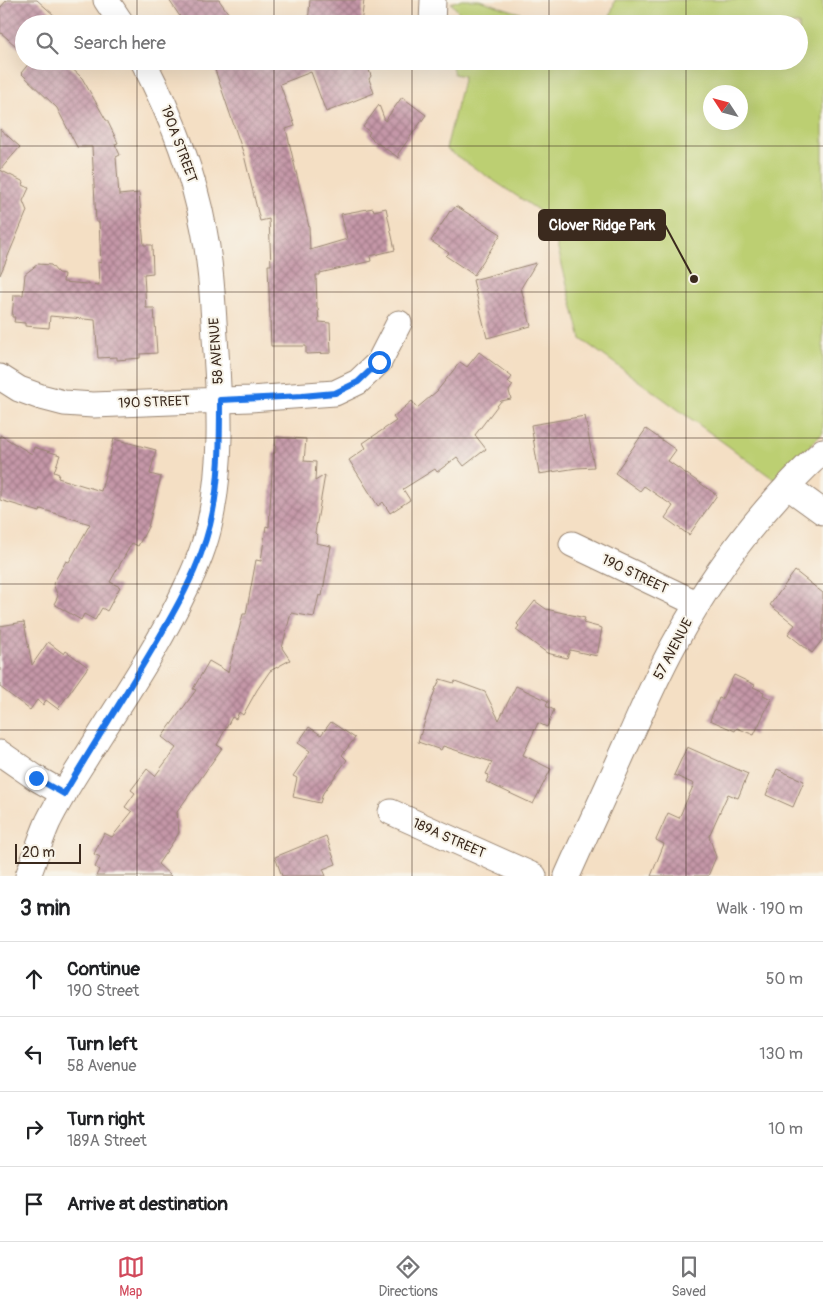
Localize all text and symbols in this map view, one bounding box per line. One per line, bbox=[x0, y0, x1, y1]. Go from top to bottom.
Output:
search box bbox=[15, 15, 808, 70]
icon: search bbox=[33, 29, 61, 57]
text: Search here bbox=[73, 31, 166, 55]
north arrow bbox=[703, 85, 748, 130]
street label: 190A STREET bbox=[157, 103, 201, 185]
callout: Clover Ridge Park bbox=[539, 210, 665, 240]
text: Clover Ridge Park bbox=[549, 216, 656, 235]
street label: 58 AVENUE bbox=[205, 317, 227, 385]
route start bbox=[368, 351, 391, 374]
street label: 190 STREET bbox=[118, 392, 190, 412]
street label: 190 STREET bbox=[599, 551, 671, 597]
street label: 57 AVENUE bbox=[650, 615, 696, 683]
route end bbox=[25, 767, 48, 790]
street label: 189A STREET bbox=[410, 814, 488, 862]
scale bar bbox=[15, 841, 81, 864]
text: 20 m bbox=[22, 844, 55, 861]
text: 3 min bbox=[20, 895, 70, 922]
text: Walk · 190 m bbox=[716, 899, 803, 919]
text: Continue bbox=[67, 957, 140, 981]
icon: ahead bbox=[20, 965, 48, 993]
text: 50 m bbox=[766, 969, 803, 989]
text: 190 Street bbox=[67, 981, 139, 1001]
text: Turn left bbox=[67, 1032, 137, 1056]
icon: left bbox=[20, 1040, 48, 1068]
text: 130 m bbox=[759, 1044, 803, 1064]
text: 58 Avenue bbox=[67, 1056, 136, 1076]
text: Turn right bbox=[67, 1107, 145, 1131]
icon: right bbox=[20, 1115, 48, 1143]
text: 10 m bbox=[768, 1119, 803, 1139]
text: 189A Street bbox=[67, 1131, 147, 1151]
icon: arrive bbox=[20, 1190, 48, 1218]
text: Arrive at destination bbox=[67, 1192, 228, 1216]
tab: Map bbox=[117, 1253, 145, 1300]
tab: Directions bbox=[378, 1253, 438, 1300]
tab: Saved bbox=[671, 1253, 706, 1300]

